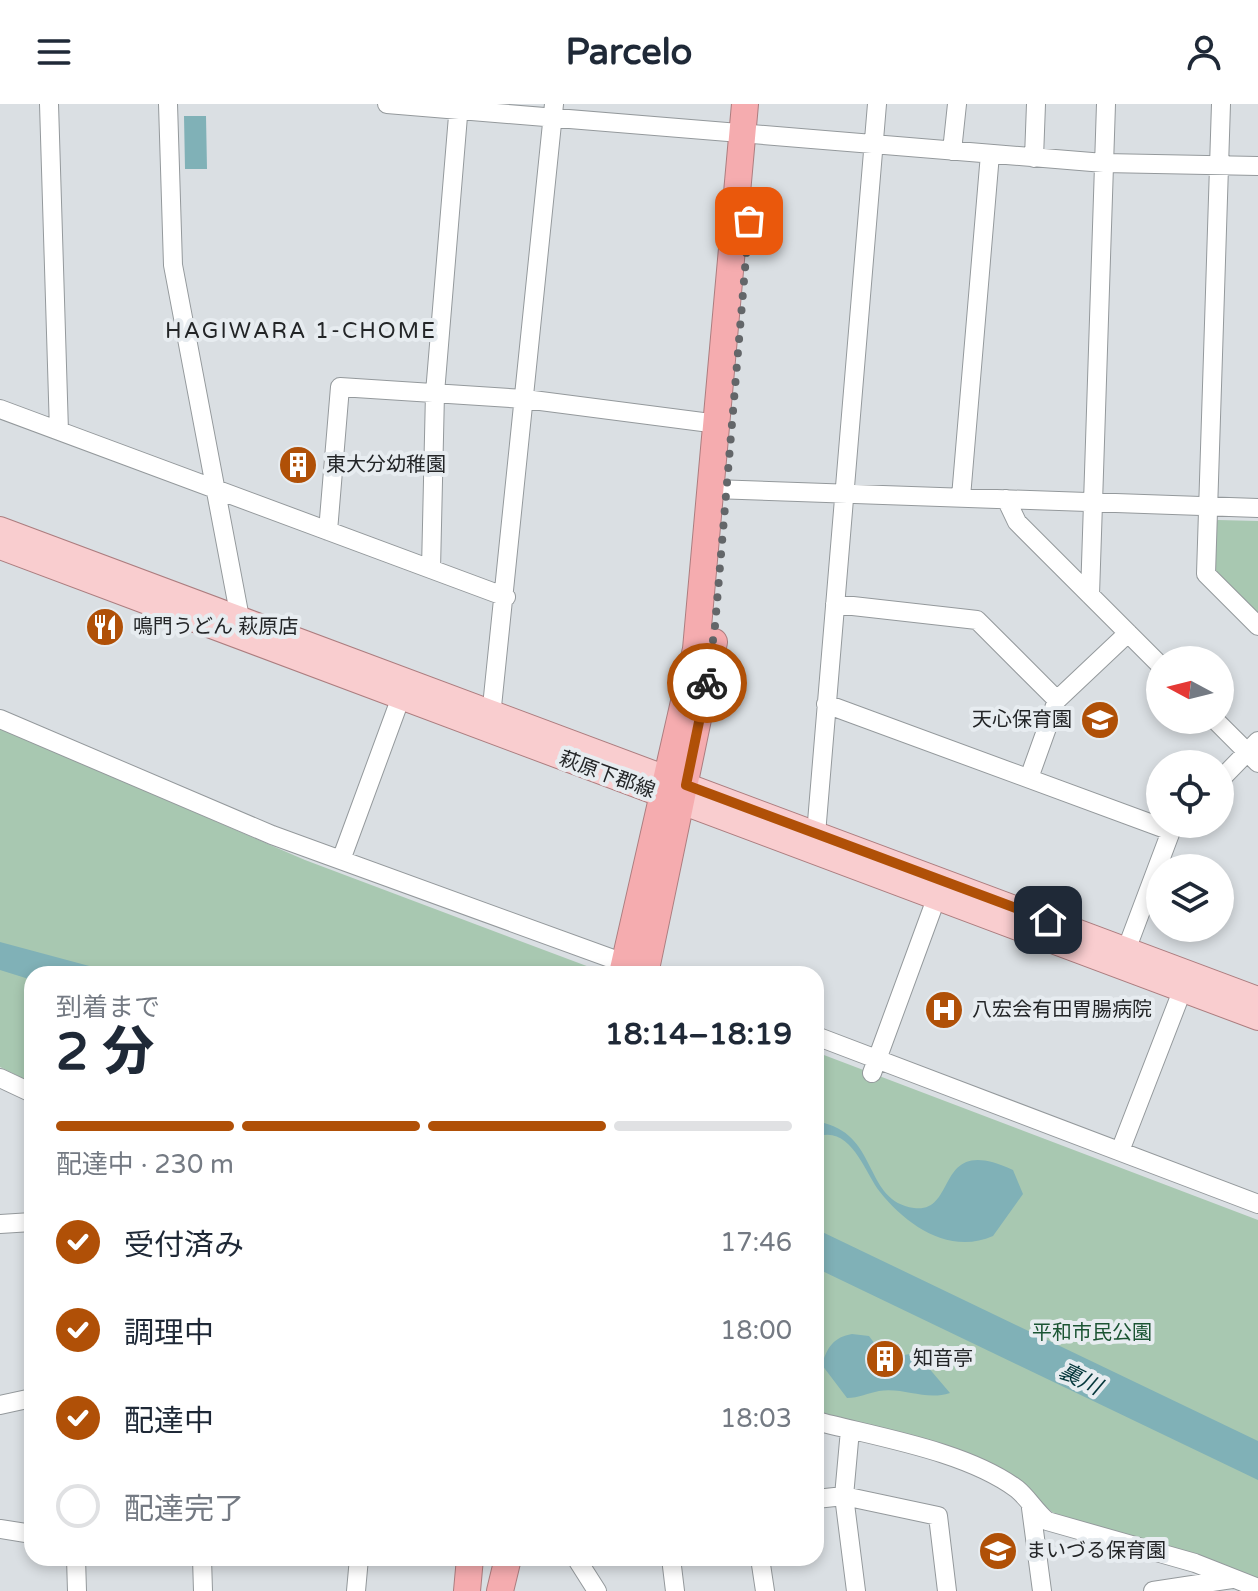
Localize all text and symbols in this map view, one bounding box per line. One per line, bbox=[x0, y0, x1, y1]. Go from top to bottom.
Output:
icon: menu bbox=[32, 30, 76, 74]
icon: person bbox=[1182, 30, 1226, 74]
text: Parcelo bbox=[565, 31, 693, 74]
pin bbox=[715, 187, 783, 255]
icon: bag bbox=[727, 199, 771, 243]
district label: HAGIWARA 1-CHOME bbox=[165, 318, 437, 344]
building icon: 東大分幼稚園 bbox=[277, 444, 319, 486]
place label: 東大分幼稚園 bbox=[326, 453, 446, 477]
restaurant icon: 鳴門うどん 萩原店 bbox=[84, 606, 126, 648]
place label: 鳴門うどん 萩原店 bbox=[133, 615, 298, 639]
courier bbox=[667, 643, 747, 723]
north arrow bbox=[1146, 646, 1234, 734]
map controls bbox=[1146, 646, 1234, 942]
icon: bike bbox=[685, 661, 729, 705]
school or university icon: 天心保育園 bbox=[1079, 699, 1121, 741]
place label: 天心保育園 bbox=[972, 708, 1072, 732]
street label: 萩原下郡線 bbox=[556, 747, 658, 803]
button: locate bbox=[1146, 750, 1234, 838]
button: layers bbox=[1146, 854, 1234, 942]
pin bbox=[1014, 886, 1082, 954]
icon: home bbox=[1026, 898, 1070, 942]
hospital icon: 八宏会有田胃腸病院 bbox=[923, 989, 965, 1031]
text: 到着まで bbox=[56, 992, 160, 1023]
place label: 八宏会有田胃腸病院 bbox=[972, 998, 1152, 1022]
text: 18:14–18:19 bbox=[605, 1016, 792, 1053]
text: 2 分 bbox=[56, 1021, 154, 1084]
text: 配達中 · 230 m bbox=[56, 1149, 234, 1180]
icon: check bbox=[56, 1220, 100, 1264]
text: 受付済み bbox=[124, 1227, 244, 1264]
text: 17:46 bbox=[720, 1227, 792, 1258]
icon: check bbox=[56, 1308, 100, 1352]
text: 調理中 bbox=[124, 1315, 214, 1352]
text: 18:00 bbox=[720, 1315, 792, 1346]
park label: 平和市民公園 bbox=[1032, 1321, 1152, 1345]
building icon: 知音亭 bbox=[864, 1338, 906, 1380]
place label: 知音亭 bbox=[913, 1347, 973, 1371]
water label: 裏川 bbox=[1055, 1358, 1107, 1401]
icon: check bbox=[56, 1396, 100, 1440]
text: 配達中 bbox=[124, 1403, 214, 1440]
text: 18:03 bbox=[720, 1403, 792, 1434]
text: 配達完了 bbox=[124, 1491, 244, 1528]
school or university icon: まいづる保育園 bbox=[977, 1530, 1019, 1572]
place label: まいづる保育園 bbox=[1026, 1539, 1166, 1563]

